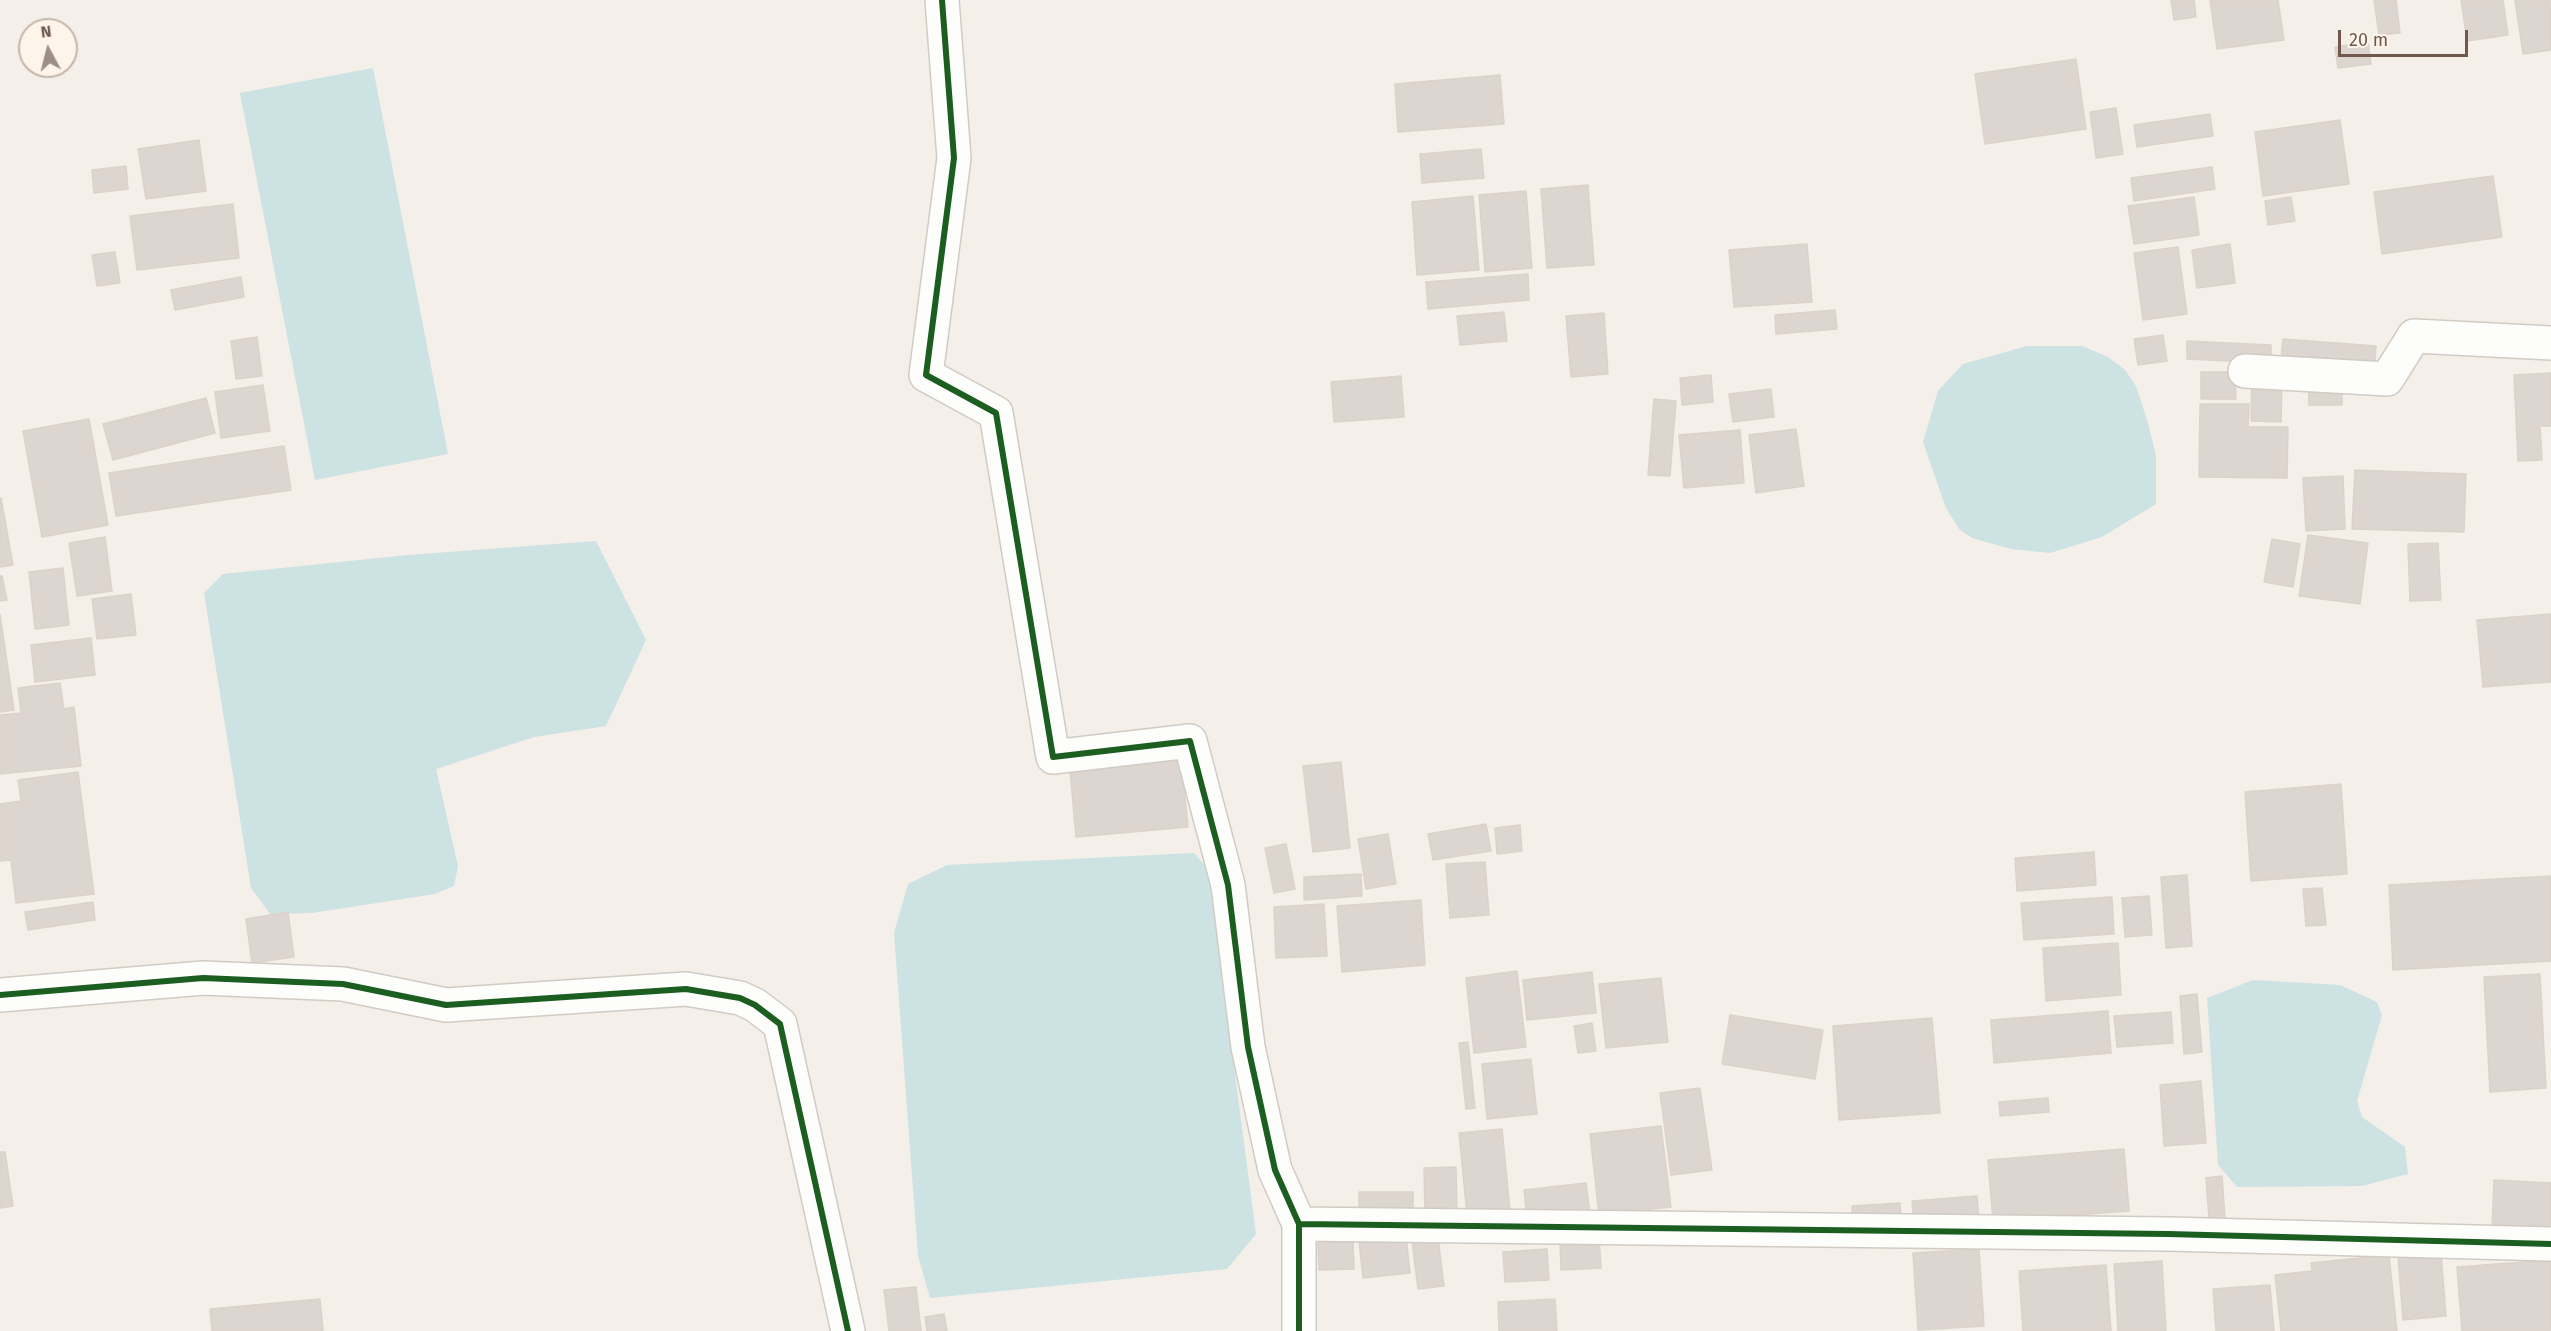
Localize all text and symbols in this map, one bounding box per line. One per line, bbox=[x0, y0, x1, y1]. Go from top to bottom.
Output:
north arrow bbox=[18, 18, 78, 78]
scale bar bbox=[2341, 18, 2472, 56]
text: N bbox=[40, 22, 52, 42]
text: 20 m bbox=[2349, 29, 2388, 51]

